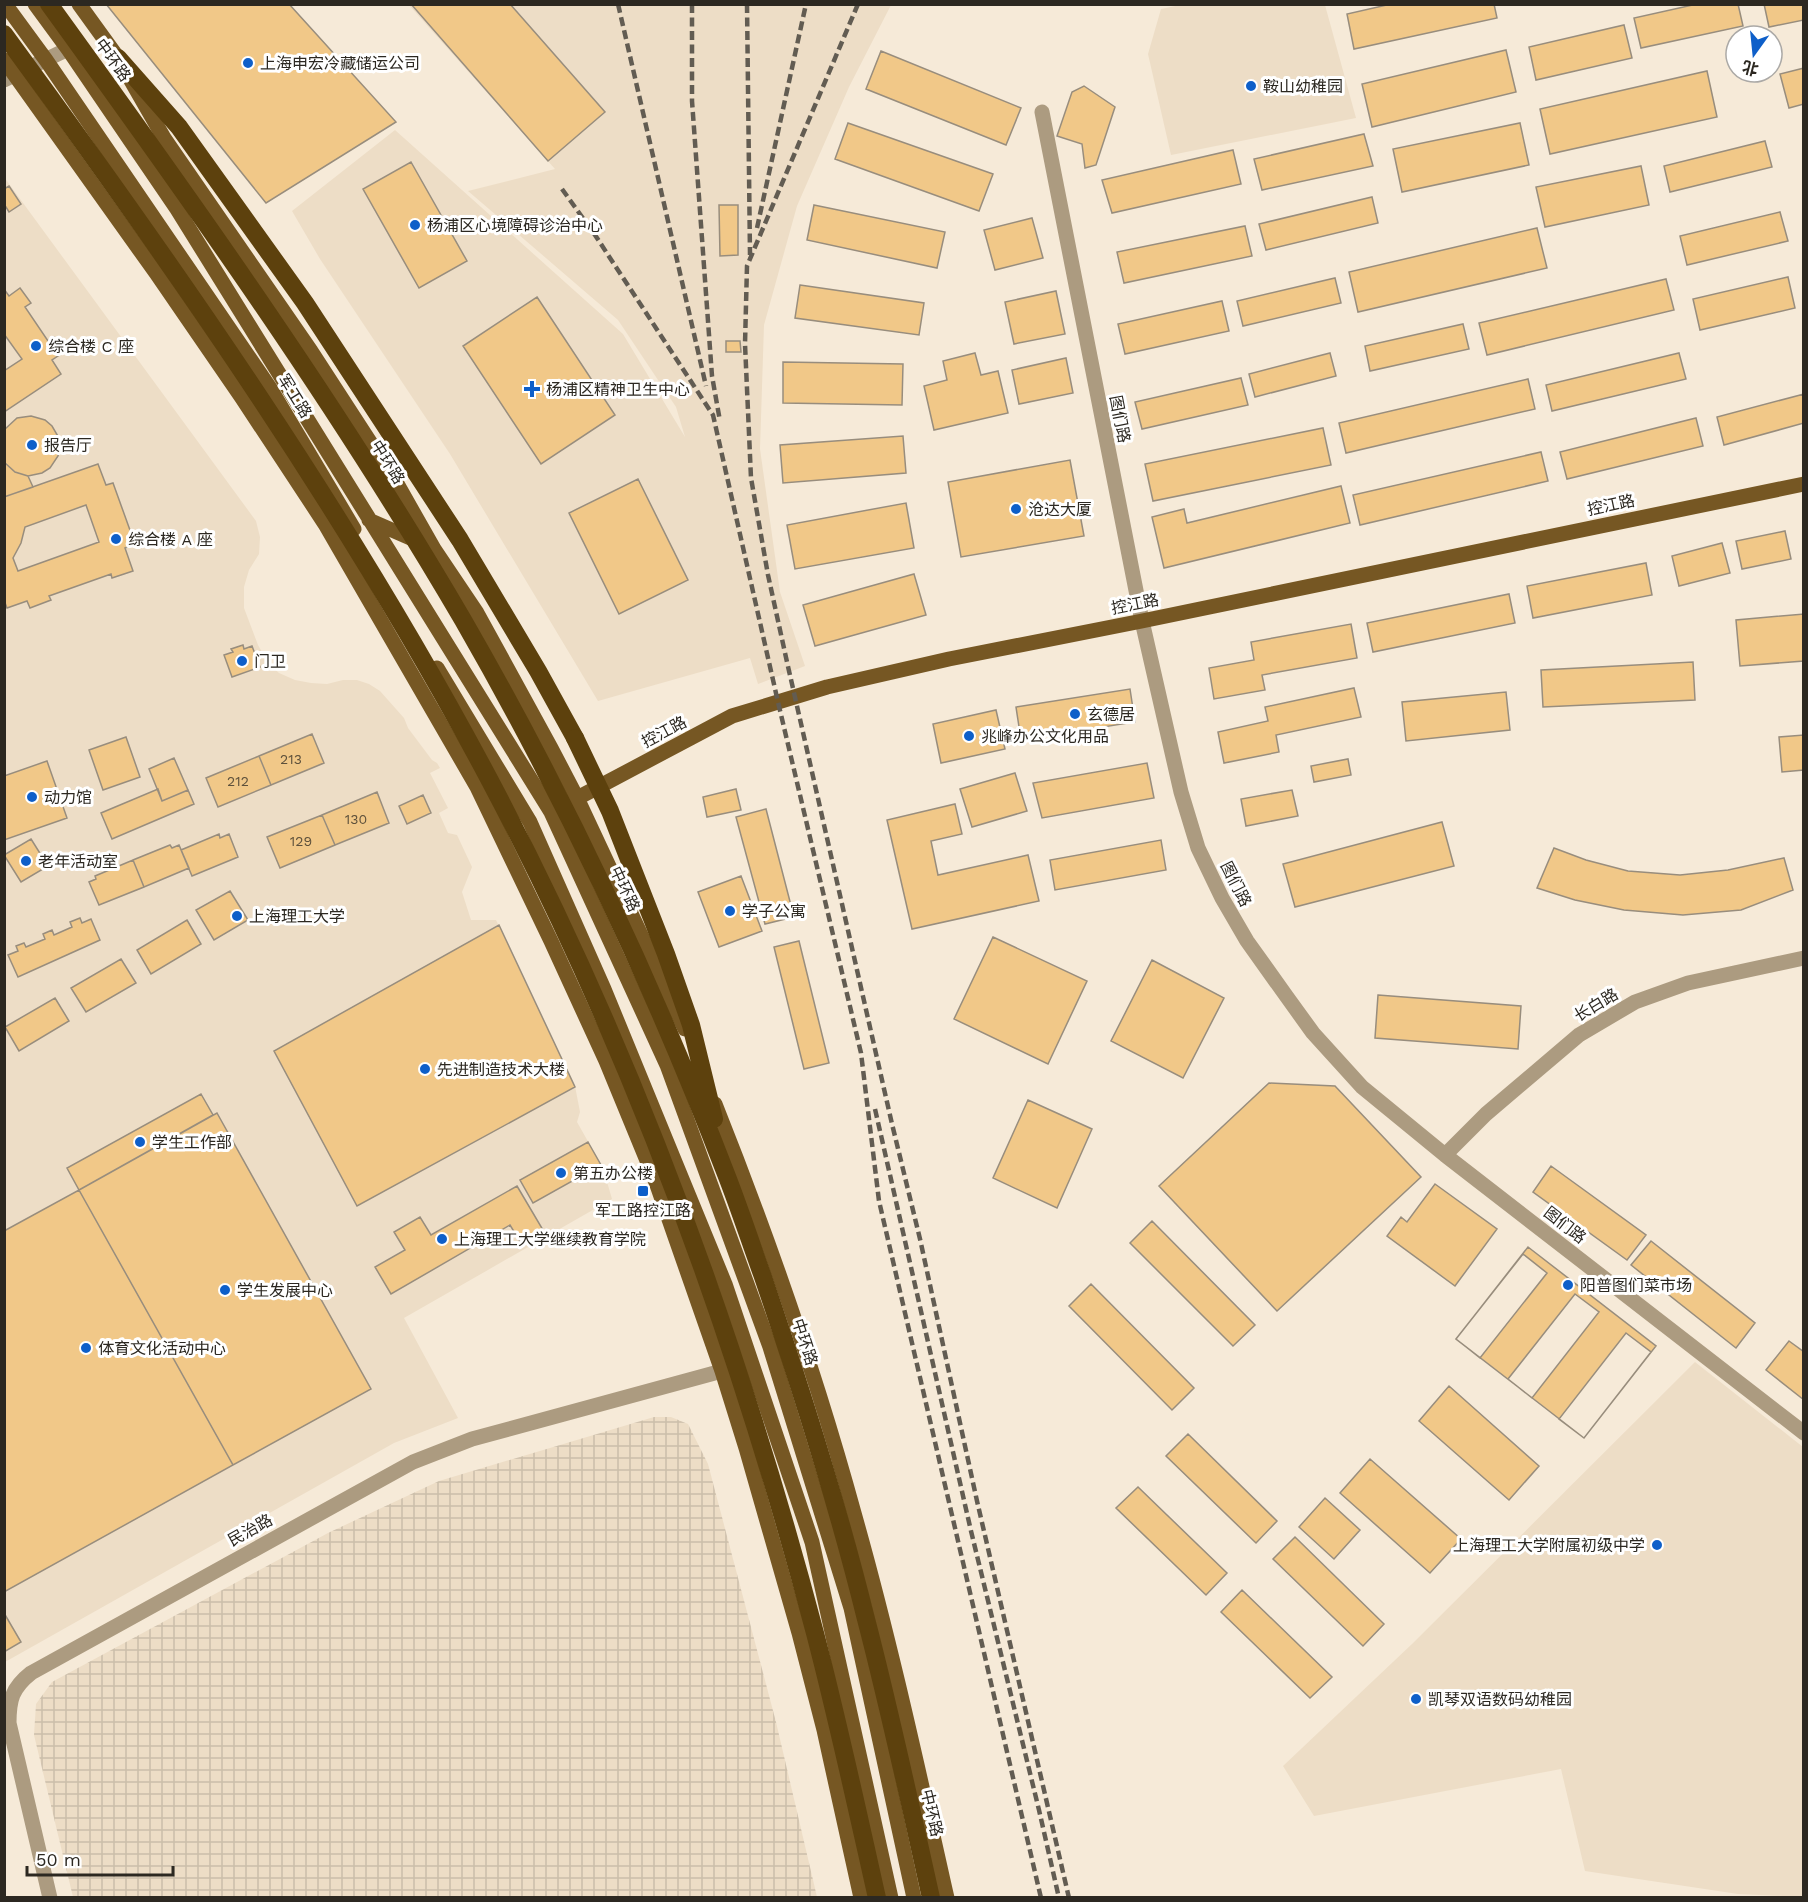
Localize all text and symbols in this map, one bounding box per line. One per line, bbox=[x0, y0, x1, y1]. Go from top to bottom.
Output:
north arrow bbox=[1724, 24, 1784, 84]
street label: 中环路 bbox=[91, 35, 135, 85]
place label: 上海申宏冷藏储运公司 bbox=[260, 54, 420, 73]
marker: 上海申宏冷藏储运公司 bbox=[241, 56, 255, 70]
text: 北 bbox=[1740, 57, 1760, 79]
place label: 鞍山幼稚园 bbox=[1263, 77, 1343, 96]
marker: 鞍山幼稚园 bbox=[1244, 79, 1258, 93]
place label: 杨浦区心境障碍诊治中心 bbox=[427, 216, 603, 235]
marker: 杨浦区心境障碍诊治中心 bbox=[408, 218, 422, 232]
place label: 综合楼 C 座 bbox=[48, 337, 134, 356]
marker: 综合楼 C 座 bbox=[29, 339, 43, 353]
street label: 军工路 bbox=[274, 371, 316, 421]
marker: 杨浦区精神卫生中心 bbox=[523, 380, 541, 398]
place label: 杨浦区精神卫生中心 bbox=[546, 380, 690, 399]
street label: 图们路 bbox=[1106, 394, 1134, 444]
place label: 报告厅 bbox=[44, 436, 92, 455]
street label: 中环路 bbox=[367, 437, 409, 487]
marker: 报告厅 bbox=[25, 438, 39, 452]
street label: 控江路 bbox=[1586, 491, 1636, 519]
place label: 沧达大厦 bbox=[1028, 500, 1092, 519]
marker: 沧达大厦 bbox=[1009, 502, 1023, 516]
place label: 综合楼 A 座 bbox=[128, 530, 213, 549]
marker: 综合楼 A 座 bbox=[109, 532, 123, 546]
street label: 控江路 bbox=[1110, 590, 1160, 618]
place label: 门卫 bbox=[254, 652, 286, 671]
marker: 门卫 bbox=[235, 654, 249, 668]
place label: 玄德居 bbox=[1087, 705, 1135, 724]
marker: 玄德居 bbox=[1068, 707, 1082, 721]
street label: 控江路 bbox=[638, 712, 690, 752]
place label: 兆峰办公文化用品 bbox=[981, 727, 1109, 746]
marker: 兆峰办公文化用品 bbox=[962, 729, 976, 743]
house number: 213 bbox=[280, 751, 302, 767]
house number: 212 bbox=[227, 773, 249, 789]
place label: 动力馆 bbox=[44, 788, 92, 807]
marker: 动力馆 bbox=[25, 790, 39, 804]
house number: 130 bbox=[345, 811, 367, 827]
house number: 129 bbox=[290, 833, 312, 849]
place label: 老年活动室 bbox=[38, 852, 118, 871]
marker: 老年活动室 bbox=[19, 854, 33, 868]
street label: 图们路 bbox=[1217, 858, 1255, 910]
street label: 中环路 bbox=[606, 863, 644, 915]
place label: 学子公寓 bbox=[742, 902, 806, 921]
marker: 学子公寓 bbox=[723, 904, 737, 918]
place label: 上海理工大学 bbox=[249, 907, 345, 926]
marker: 上海理工大学 bbox=[230, 909, 244, 923]
street label: 长白路 bbox=[1571, 984, 1621, 1026]
place label: 先进制造技术大楼 bbox=[437, 1060, 565, 1079]
marker: 先进制造技术大楼 bbox=[418, 1062, 432, 1076]
place label: 学生工作部 bbox=[152, 1133, 232, 1152]
marker: 学生工作部 bbox=[133, 1135, 147, 1149]
place label: 第五办公楼 bbox=[573, 1164, 653, 1183]
marker: 第五办公楼 bbox=[554, 1166, 568, 1180]
marker: 军工路控江路 bbox=[636, 1184, 650, 1198]
place label: 军工路控江路 bbox=[595, 1201, 691, 1220]
street label: 图们路 bbox=[1540, 1203, 1590, 1247]
place label: 上海理工大学继续教育学院 bbox=[454, 1230, 646, 1249]
marker: 上海理工大学继续教育学院 bbox=[435, 1232, 449, 1246]
place label: 阳普图们菜市场 bbox=[1580, 1276, 1692, 1295]
marker: 阳普图们菜市场 bbox=[1561, 1278, 1575, 1292]
place label: 学生发展中心 bbox=[237, 1281, 333, 1300]
marker: 学生发展中心 bbox=[218, 1283, 232, 1297]
street label: 中环路 bbox=[789, 1316, 821, 1368]
place label: 体育文化活动中心 bbox=[98, 1339, 226, 1358]
marker: 体育文化活动中心 bbox=[79, 1341, 93, 1355]
street label: 民治路 bbox=[224, 1510, 276, 1550]
place label: 上海理工大学附属初级中学 bbox=[1453, 1536, 1645, 1555]
marker: 上海理工大学附属初级中学 bbox=[1650, 1538, 1664, 1552]
place label: 凯琴双语数码幼稚园 bbox=[1428, 1690, 1572, 1709]
marker: 凯琴双语数码幼稚园 bbox=[1409, 1692, 1423, 1706]
street label: 中环路 bbox=[917, 1787, 947, 1839]
scale bar bbox=[27, 1839, 172, 1877]
text: 50 m bbox=[36, 1849, 81, 1870]

